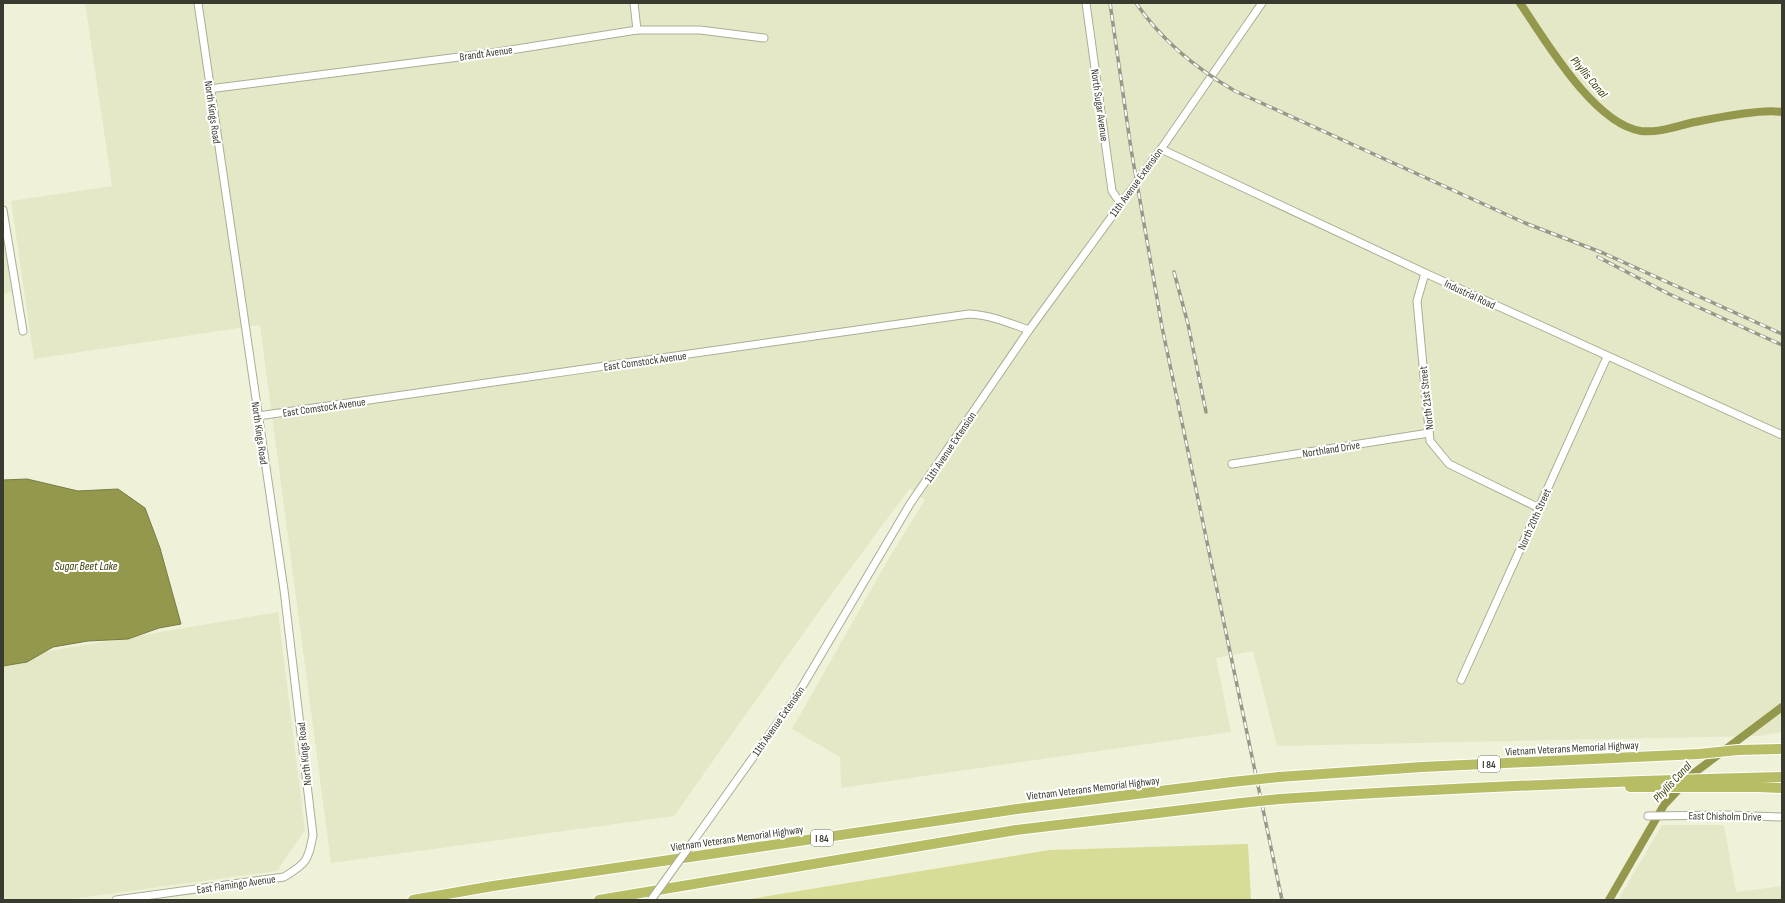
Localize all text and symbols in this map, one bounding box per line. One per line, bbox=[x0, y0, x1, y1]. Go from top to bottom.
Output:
street label: Brandt Avenue bbox=[459, 43, 513, 64]
water label: Phyllis Canal bbox=[1567, 53, 1611, 102]
street label: North Sugar Avenue bbox=[1088, 68, 1111, 142]
street label: North Kings Road bbox=[202, 80, 223, 145]
street label: 11th Avenue Extension bbox=[1107, 145, 1166, 219]
street label: Industrial Road bbox=[1442, 277, 1498, 312]
street label: East Comstock Avenue bbox=[603, 349, 687, 374]
street label: North 21st Street bbox=[1417, 365, 1436, 430]
street label: East Comstock Avenue bbox=[282, 395, 366, 420]
street label: North Kings Road bbox=[249, 401, 270, 466]
street label: 11th Avenue Extension bbox=[922, 409, 979, 485]
street label: Northland Drive bbox=[1301, 439, 1361, 460]
street label: North 20th Street bbox=[1515, 486, 1554, 552]
water label: Sugar Beet Lake bbox=[54, 559, 118, 574]
street label: 11th Avenue Extension bbox=[749, 684, 808, 759]
street label: North Kings Road bbox=[295, 721, 314, 786]
street label: Vietnam Veterans Memorial Highway bbox=[1505, 738, 1640, 758]
road number: I 84 bbox=[1478, 756, 1500, 772]
water label: Phyllis Canal bbox=[1650, 758, 1695, 806]
street label: Vietnam Veterans Memorial Highway bbox=[1026, 774, 1161, 803]
street label: East Chisholm Drive bbox=[1688, 809, 1762, 824]
street label: Vietnam Veterans Memorial Highway bbox=[670, 823, 805, 854]
road number: I 84 bbox=[811, 830, 833, 846]
street label: East Flamingo Avenue bbox=[196, 873, 276, 896]

